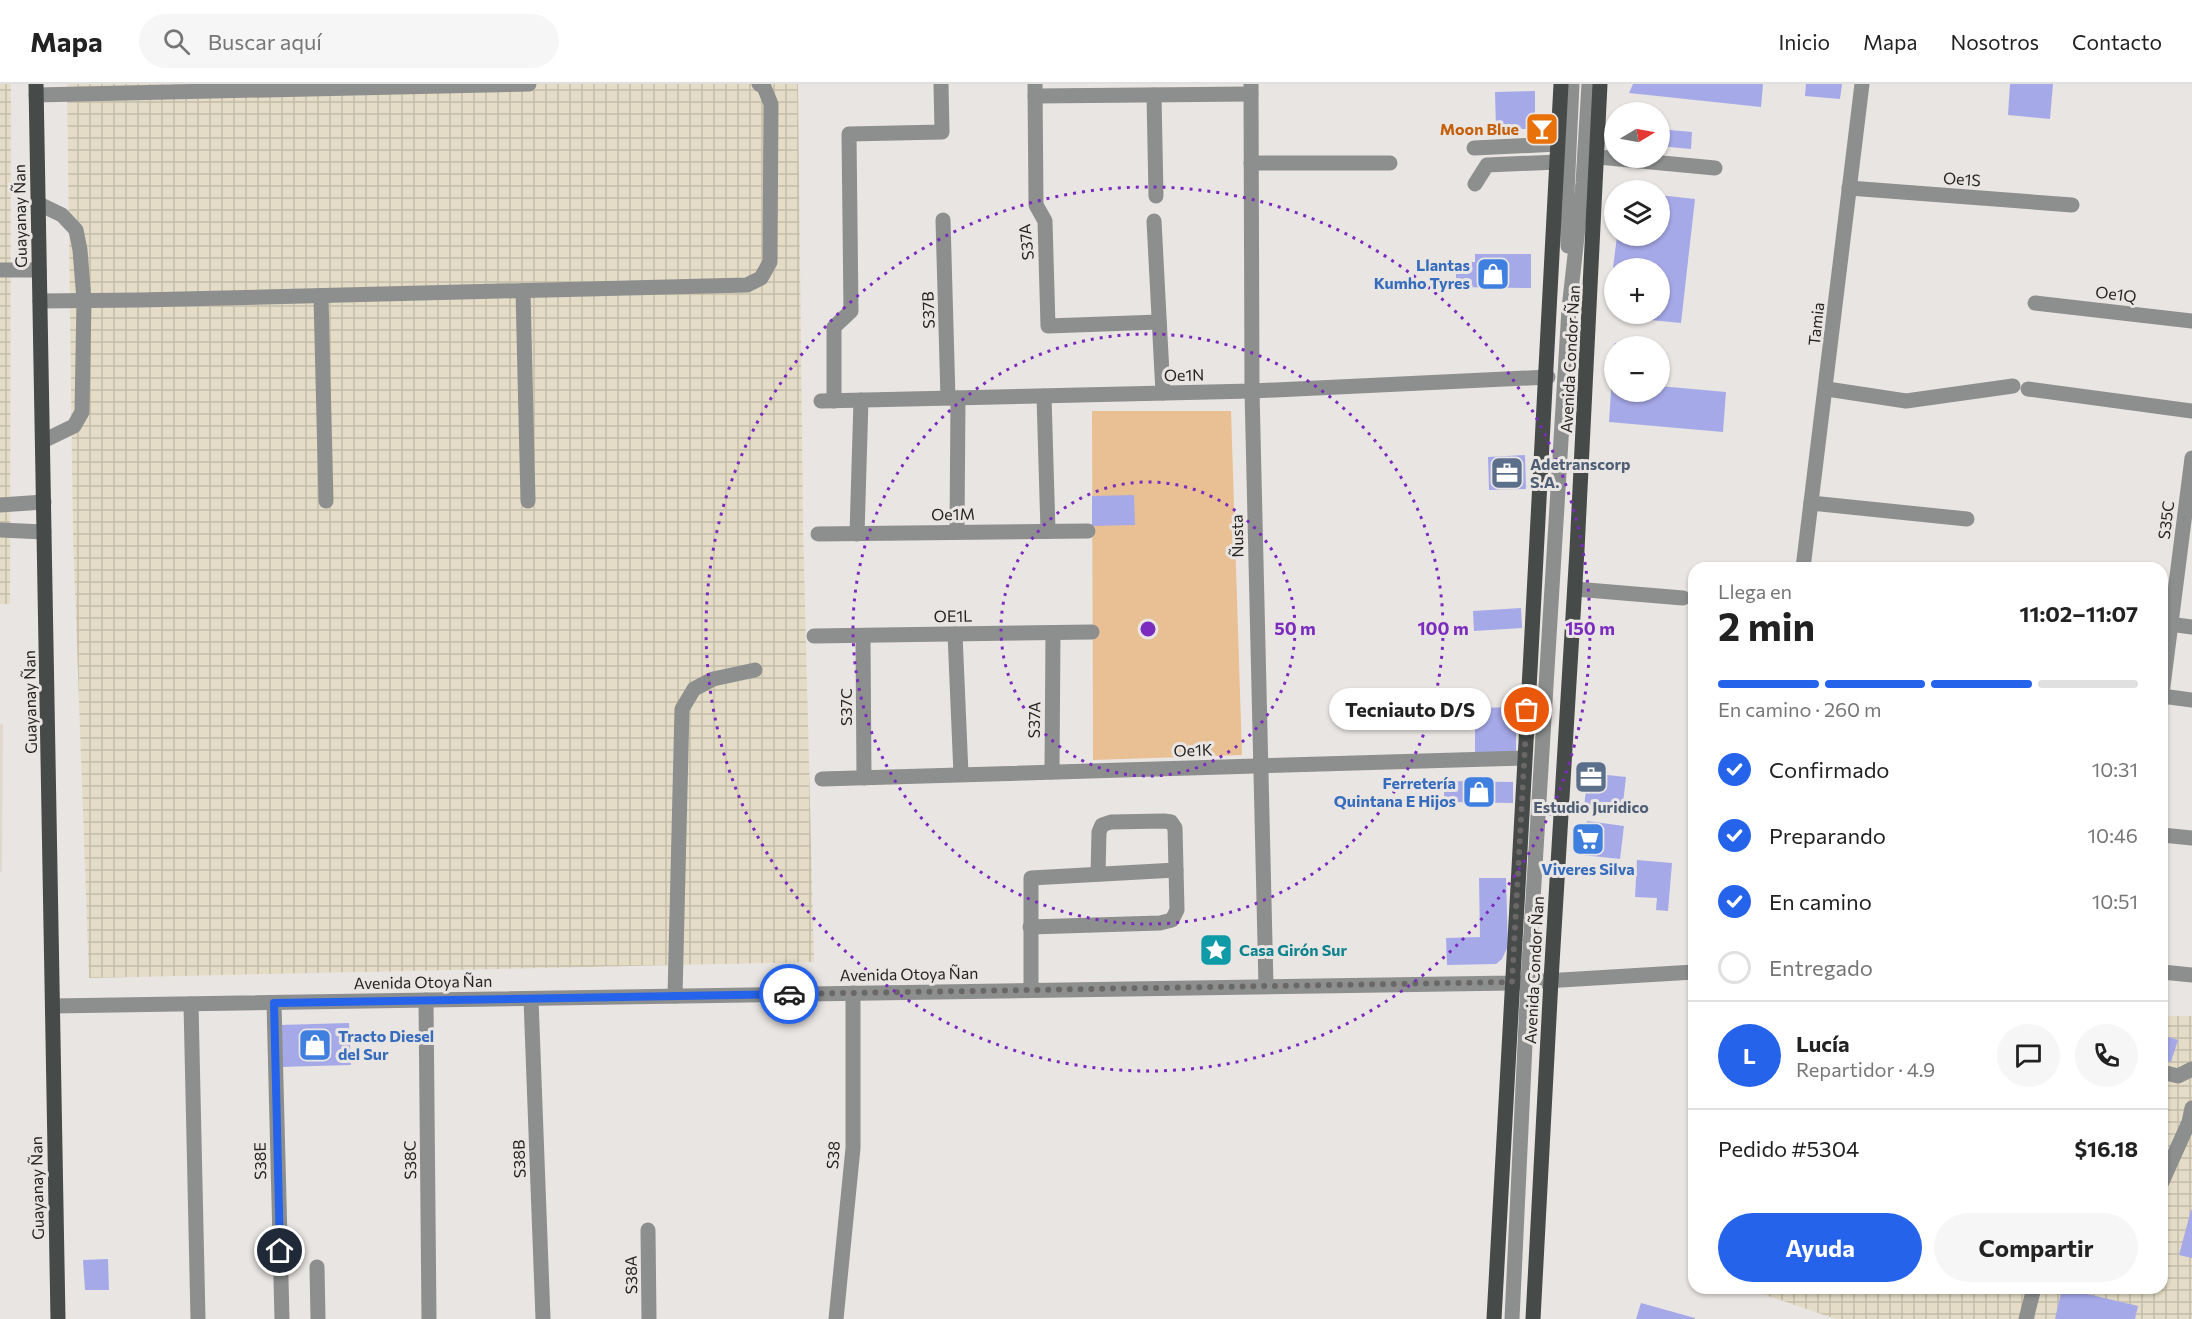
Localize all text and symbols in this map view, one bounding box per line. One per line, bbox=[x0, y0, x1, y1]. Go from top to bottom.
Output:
search box bbox=[139, 14, 559, 68]
text: Mapa bbox=[30, 24, 103, 58]
icon: search bbox=[160, 25, 193, 58]
text: Buscar aquí bbox=[208, 28, 322, 55]
text: Inicio bbox=[1778, 29, 1830, 54]
text: Mapa bbox=[1863, 29, 1917, 54]
text: Nosotros bbox=[1950, 29, 2039, 54]
text: Contacto bbox=[2072, 29, 2162, 54]
north arrow bbox=[1604, 102, 1670, 168]
map controls bbox=[1604, 102, 1670, 402]
bar icon: Moon Blue bbox=[1524, 111, 1560, 147]
place label: Moon Blue bbox=[1440, 119, 1519, 138]
street label: Guayanay Ñan bbox=[9, 164, 30, 268]
street label: Oe1S bbox=[1943, 168, 1982, 189]
button: layers bbox=[1604, 180, 1670, 246]
street label: S37A bbox=[1014, 223, 1037, 261]
place label: Llantas Kumho Tyres bbox=[1374, 255, 1470, 292]
shop icon: Llantas Kumho Tyres bbox=[1475, 256, 1511, 292]
button: + bbox=[1604, 258, 1670, 324]
street label: Oe1Q bbox=[2094, 282, 2138, 305]
street label: Avenida Condor Ñan bbox=[1556, 284, 1583, 434]
street label: S37B bbox=[917, 291, 938, 329]
street label: Tamia bbox=[1804, 301, 1827, 347]
button: − bbox=[1604, 336, 1670, 402]
street label: Oe1N bbox=[1164, 365, 1204, 384]
place label: Adetranscorp S.A. bbox=[1530, 454, 1631, 491]
office icon: Adetranscorp S.A. bbox=[1489, 455, 1525, 491]
street label: S35C bbox=[2154, 500, 2177, 540]
street label: Oe1M bbox=[931, 504, 975, 523]
street label: Ñusta bbox=[1227, 514, 1246, 558]
text: Llega en bbox=[1718, 579, 1792, 603]
text: 11:02–11:07 bbox=[2020, 600, 2138, 627]
text: 2 min bbox=[1718, 601, 1815, 649]
street label: OE1L bbox=[934, 606, 972, 625]
text: 50 m bbox=[1274, 617, 1316, 639]
text: 100 m bbox=[1417, 617, 1469, 639]
text: 150 m bbox=[1565, 617, 1615, 639]
centre of rings bbox=[1138, 619, 1158, 639]
street label: Guayanay Ñan bbox=[19, 650, 40, 754]
pin bbox=[1501, 684, 1552, 735]
street label: S37C bbox=[836, 688, 855, 726]
callout: Tecniauto D/S bbox=[1329, 689, 1491, 731]
icon: bag bbox=[1510, 693, 1543, 726]
text: Tecniauto D/S bbox=[1345, 697, 1475, 721]
text: En camino · 260 m bbox=[1718, 697, 1881, 721]
street label: S37A bbox=[1024, 702, 1043, 738]
street label: Oe1K bbox=[1173, 739, 1213, 760]
icon: check bbox=[1718, 753, 1751, 786]
text: Confirmado bbox=[1769, 756, 1890, 783]
text: 10:31 bbox=[2092, 757, 2138, 781]
office icon: Estudio Juridico bbox=[1573, 759, 1609, 795]
place label: Ferretería Quintana E Hijos bbox=[1334, 773, 1456, 810]
shop icon: Ferretería Quintana E Hijos bbox=[1461, 774, 1497, 810]
place label: Estudio Juridico bbox=[1533, 797, 1649, 816]
icon: check bbox=[1718, 819, 1751, 852]
supermarket icon: Viveres Silva bbox=[1570, 821, 1606, 857]
text: Preparando bbox=[1769, 822, 1886, 849]
text: 10:46 bbox=[2088, 823, 2138, 847]
place label: Viveres Silva bbox=[1541, 859, 1635, 878]
icon: check bbox=[1718, 885, 1751, 918]
text: En camino bbox=[1769, 888, 1872, 915]
text: 10:51 bbox=[2092, 889, 2138, 913]
street label: Avenida Condor Ñan bbox=[1520, 895, 1547, 1045]
place icon: Casa Girón Sur bbox=[1198, 932, 1234, 968]
place label: Casa Girón Sur bbox=[1239, 940, 1347, 959]
text: Entregado bbox=[1769, 954, 1873, 981]
street label: Avenida Otoya Ñan bbox=[839, 963, 978, 984]
courier bbox=[759, 964, 819, 1024]
street label: Avenida Otoya Ñan bbox=[353, 971, 492, 992]
icon: car bbox=[773, 978, 806, 1011]
button: chat bbox=[1997, 1024, 2060, 1087]
button: phone bbox=[2075, 1024, 2138, 1087]
place label: Tracto Diesel del Sur bbox=[338, 1026, 434, 1063]
shop icon: Tracto Diesel del Sur bbox=[297, 1027, 333, 1063]
text: Lucía bbox=[1796, 1030, 1850, 1057]
text: L bbox=[1743, 1042, 1756, 1069]
text: Repartidor · 4.9 bbox=[1796, 1057, 1935, 1081]
text: Pedido #5304 bbox=[1718, 1135, 1859, 1162]
text: $16.18 bbox=[2074, 1135, 2138, 1162]
street label: Guayanay Ñan bbox=[26, 1136, 47, 1240]
street label: S38B bbox=[508, 1139, 529, 1179]
street label: S38C bbox=[400, 1140, 419, 1180]
street label: S38 bbox=[822, 1140, 843, 1170]
street label: S38E bbox=[250, 1142, 269, 1180]
button: Ayuda bbox=[1718, 1213, 1922, 1282]
button: Compartir bbox=[1934, 1213, 2138, 1282]
pin bbox=[254, 1225, 305, 1276]
icon: home bbox=[263, 1234, 296, 1267]
street label: S38A bbox=[621, 1255, 640, 1295]

